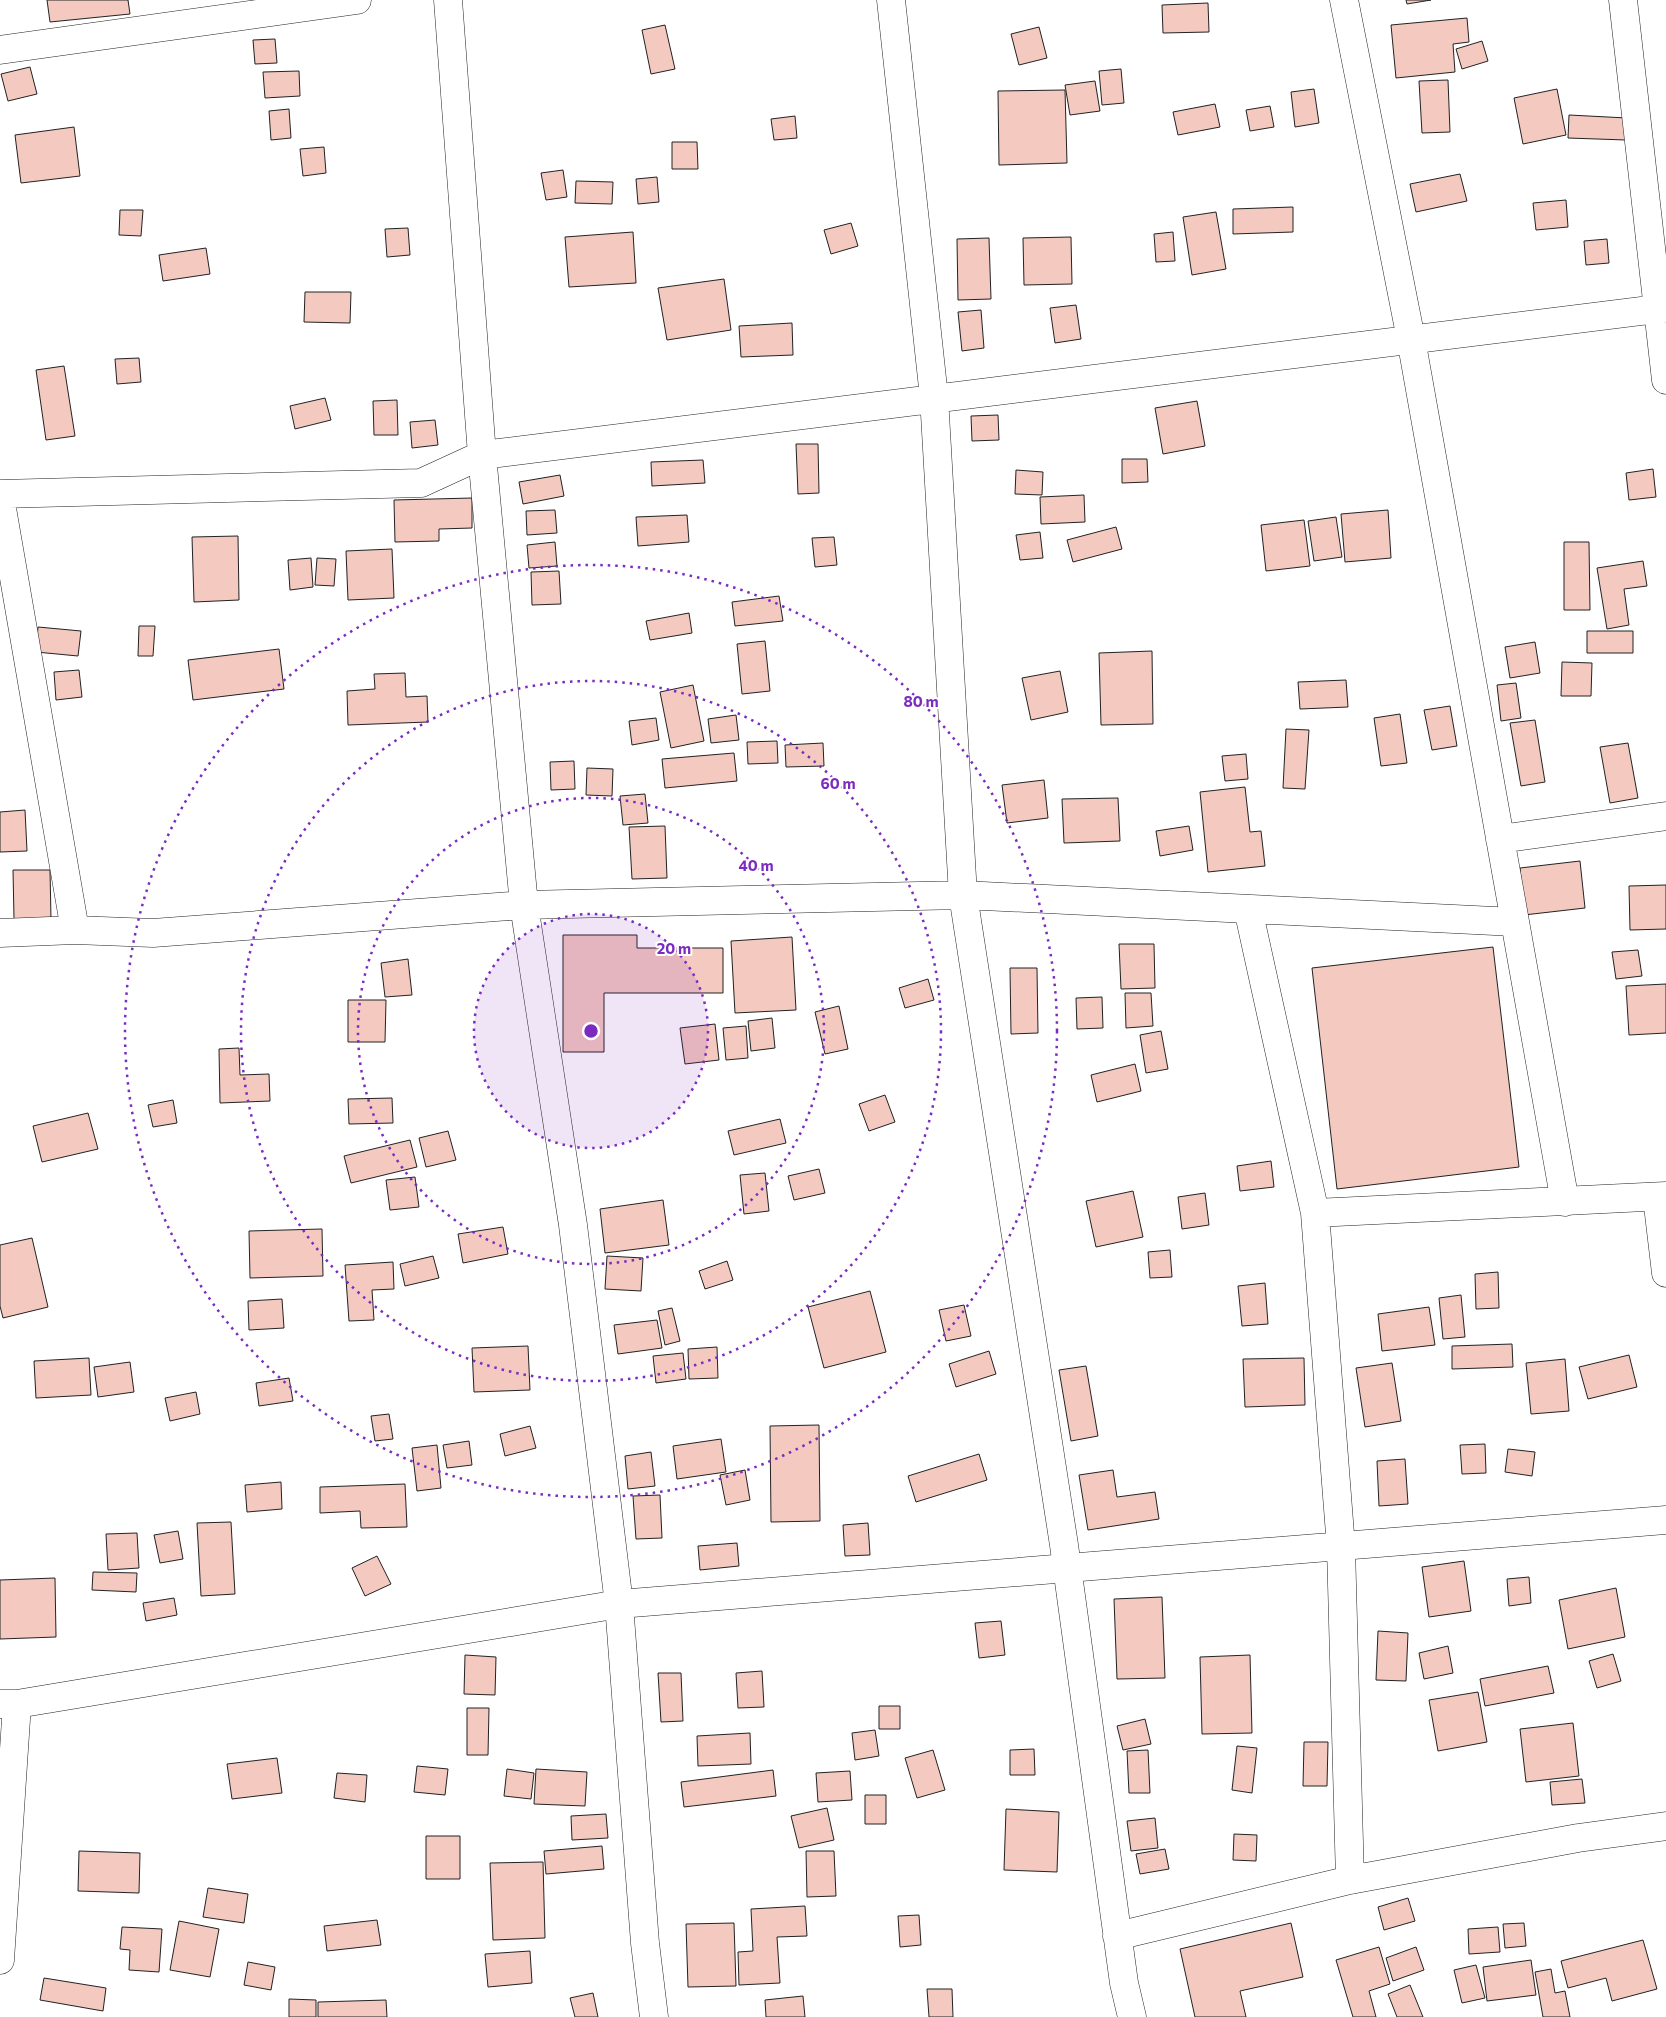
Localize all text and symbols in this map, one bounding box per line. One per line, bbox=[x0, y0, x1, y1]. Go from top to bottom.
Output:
text: 80 m bbox=[903, 692, 939, 710]
text: 60 m bbox=[820, 774, 856, 792]
text: 40 m bbox=[738, 856, 774, 874]
text: 20 m bbox=[657, 939, 691, 957]
centre of rings bbox=[582, 1022, 600, 1040]

